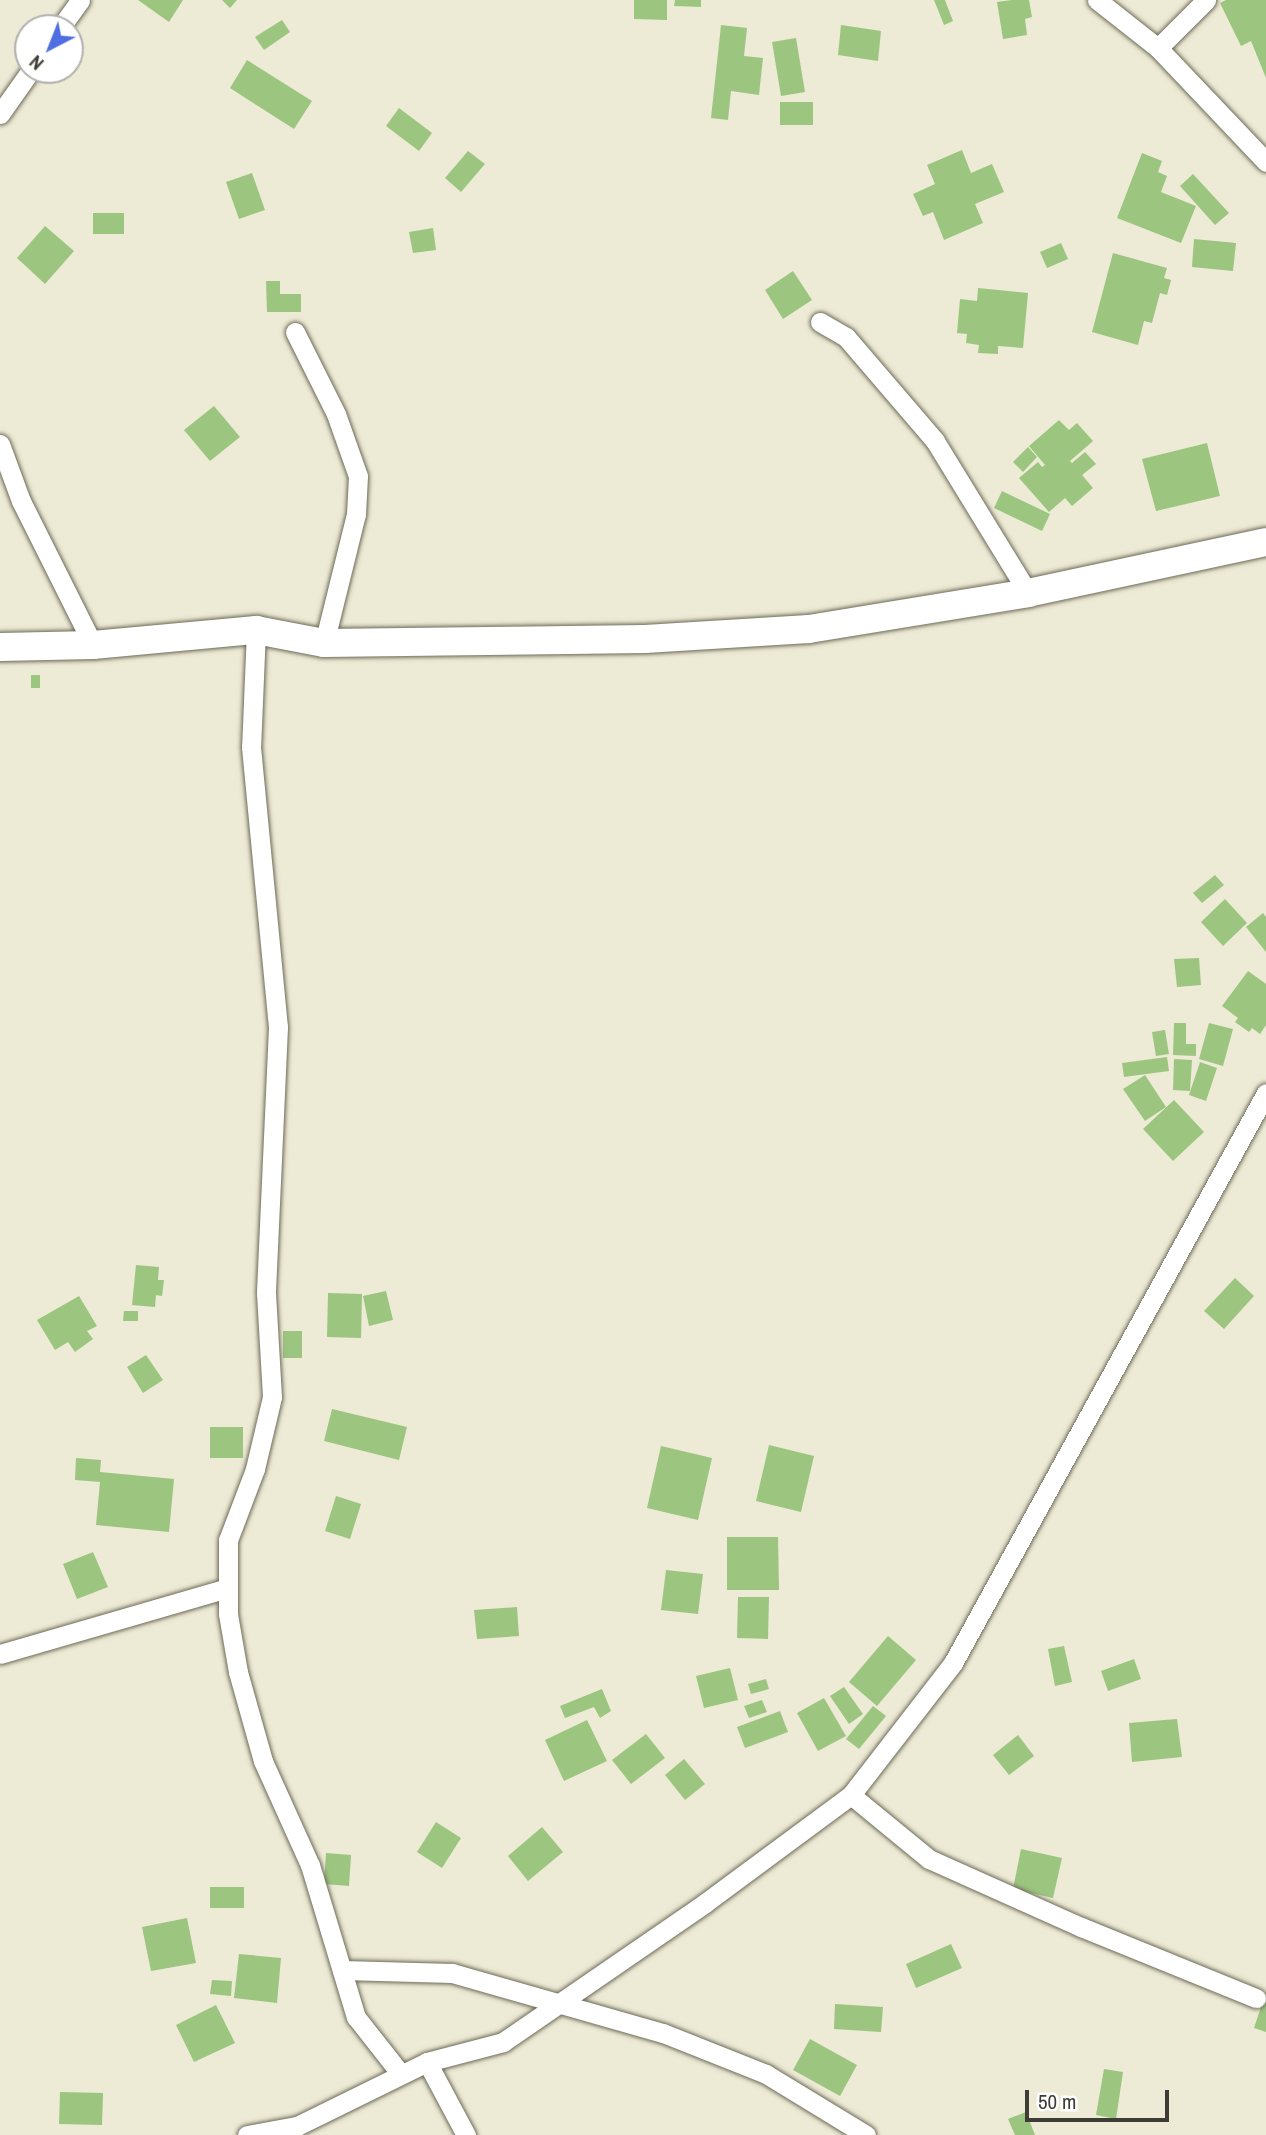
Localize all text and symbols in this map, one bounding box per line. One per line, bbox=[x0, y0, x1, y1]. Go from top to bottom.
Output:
north arrow bbox=[14, 14, 84, 84]
text: N bbox=[23, 50, 49, 77]
scale bar bbox=[1028, 2076, 1172, 2120]
text: 50 m bbox=[1038, 2087, 1076, 2116]

